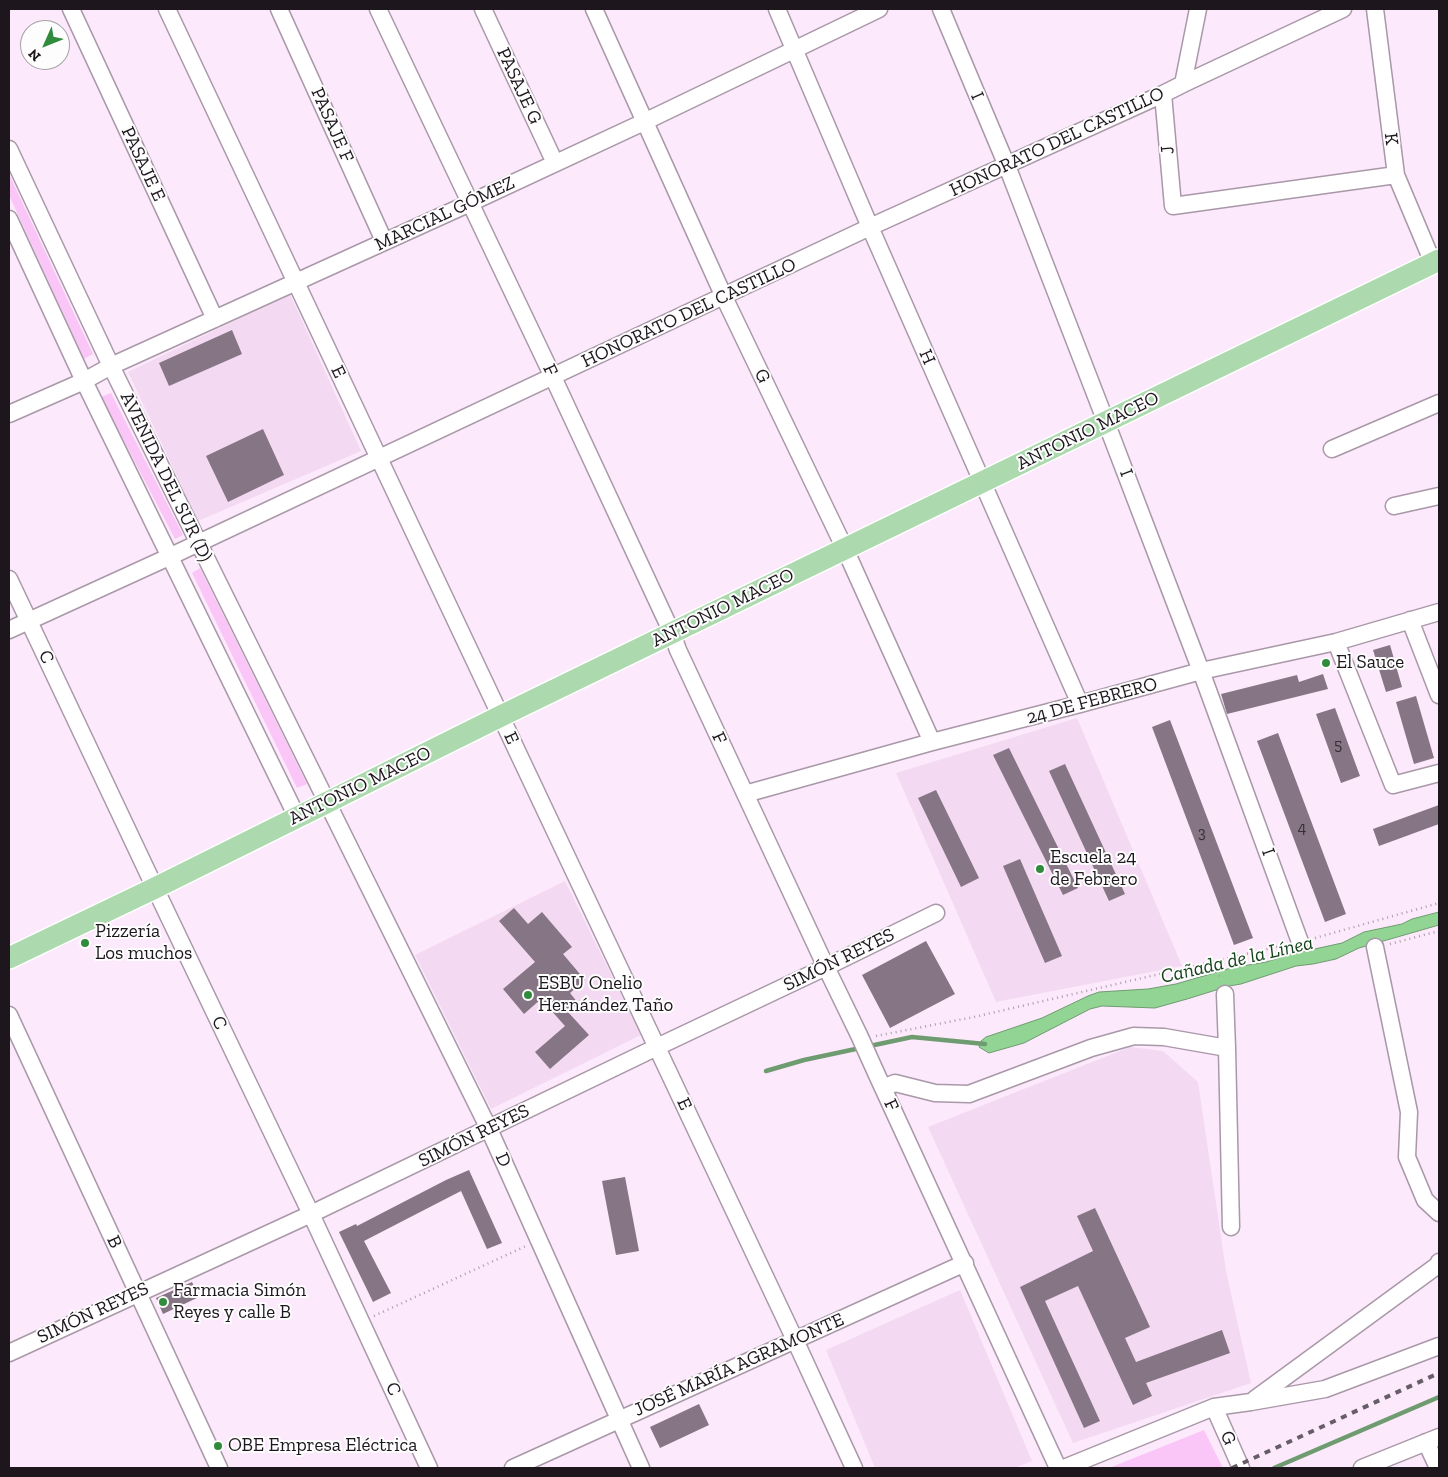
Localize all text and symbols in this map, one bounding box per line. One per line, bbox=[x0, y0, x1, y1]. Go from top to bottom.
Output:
north arrow bbox=[20, 20, 70, 70]
street label: PASAJE G bbox=[491, 44, 547, 128]
text: N bbox=[25, 45, 44, 65]
street label: HONORATO DEL CASTILLO bbox=[946, 82, 1168, 202]
street label: PASAJE F bbox=[306, 84, 358, 166]
street label: I bbox=[965, 89, 989, 103]
street label: PASAJE E bbox=[116, 123, 170, 205]
street label: K bbox=[1379, 132, 1403, 146]
street label: J bbox=[1156, 145, 1180, 155]
street label: MARCIAL GÓMEZ bbox=[371, 172, 519, 256]
street label: HONORATO DEL CASTILLO bbox=[578, 253, 800, 373]
street label: H bbox=[914, 346, 940, 368]
street label: F bbox=[537, 360, 563, 380]
street label: E bbox=[325, 362, 351, 382]
street label: G bbox=[749, 365, 775, 387]
street label: ANTONIO MACEO bbox=[1013, 387, 1163, 475]
street label: AVENIDA DEL SUR (D) bbox=[115, 388, 217, 566]
street label: I bbox=[1114, 466, 1138, 480]
street label: ANTONIO MACEO bbox=[648, 564, 798, 652]
street label: C bbox=[33, 647, 59, 667]
place label: El Sauce bbox=[1336, 652, 1404, 674]
marker: El Sauce bbox=[1320, 657, 1332, 669]
street label: 24 DE FEBRERO bbox=[1024, 673, 1160, 729]
street label: E bbox=[498, 728, 524, 748]
street label: F bbox=[706, 728, 732, 748]
house number: 5 bbox=[1334, 735, 1342, 755]
street label: ANTONIO MACEO bbox=[285, 742, 435, 830]
house number: 4 bbox=[1298, 818, 1306, 838]
house number: 3 bbox=[1198, 823, 1206, 843]
street label: I bbox=[1256, 845, 1280, 859]
place label: Escuela 24 de Febrero bbox=[1050, 847, 1138, 891]
marker: Escuela 24 de Febrero bbox=[1034, 863, 1046, 875]
place label: Pizzería Los muchos bbox=[95, 921, 192, 965]
street label: SIMÓN REYES bbox=[780, 923, 898, 997]
water label: Cañada de la Línea bbox=[1159, 931, 1315, 989]
marker: Pizzería Los muchos bbox=[79, 937, 91, 949]
place label: ESBU Onelio Hernández Taño bbox=[538, 973, 673, 1017]
marker: ESBU Onelio Hernández Taño bbox=[522, 989, 534, 1001]
street label: C bbox=[206, 1012, 232, 1034]
street label: E bbox=[671, 1094, 697, 1114]
street label: F bbox=[878, 1095, 904, 1115]
street label: SIMÓN REYES bbox=[415, 1099, 533, 1173]
street label: D bbox=[490, 1149, 516, 1171]
street label: B bbox=[101, 1232, 127, 1252]
street label: SIMÓN REYES bbox=[34, 1277, 152, 1349]
place label: Farmacia Simón Reyes y calle B bbox=[173, 1280, 306, 1324]
marker: Farmacia Simón Reyes y calle B bbox=[157, 1296, 169, 1308]
street label: JOSÉ MARÍA AGRAMONTE bbox=[630, 1308, 848, 1422]
street label: C bbox=[380, 1379, 406, 1399]
street label: G bbox=[1215, 1427, 1241, 1449]
place label: OBE Empresa Eléctrica bbox=[228, 1435, 418, 1457]
marker: OBE Empresa Eléctrica bbox=[212, 1440, 224, 1452]

